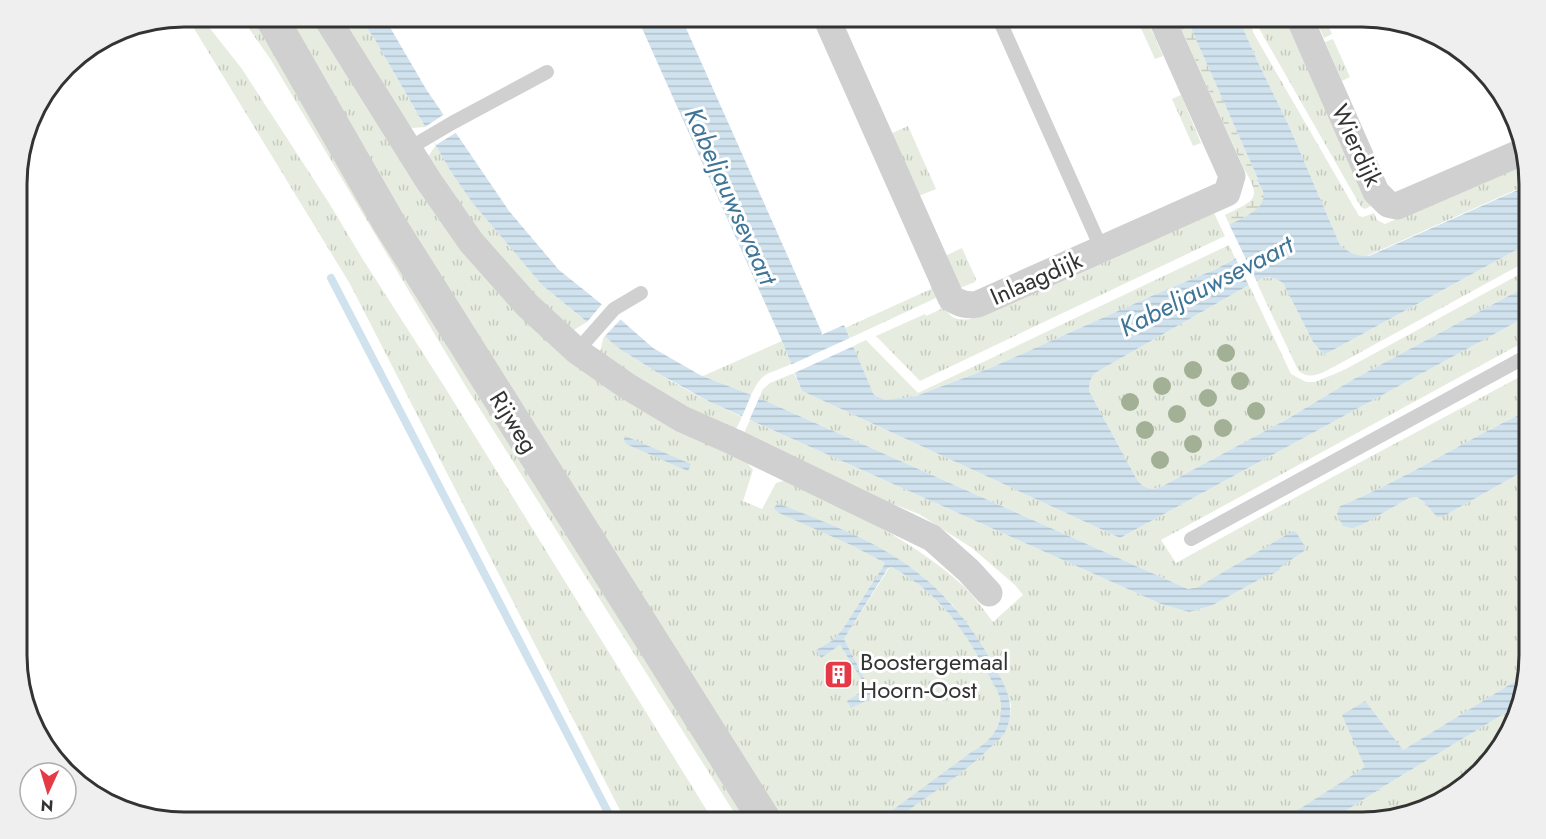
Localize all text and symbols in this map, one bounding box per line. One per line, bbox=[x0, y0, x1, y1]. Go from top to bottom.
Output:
street label: Wierdijk bbox=[1323, 98, 1391, 192]
water label: Kabeljauwsevaart bbox=[675, 101, 788, 292]
water label: Kabeljauwsevaart bbox=[1113, 225, 1301, 346]
street label: Inlaagdijk bbox=[984, 242, 1088, 314]
street label: Rijweg bbox=[481, 384, 547, 460]
place label: Boostergemaal Hoorn-Oost bbox=[860, 644, 1009, 707]
building icon: Boostergemaal Hoorn-Oost bbox=[823, 659, 855, 691]
north arrow bbox=[18, 761, 78, 821]
text: N bbox=[40, 794, 54, 817]

